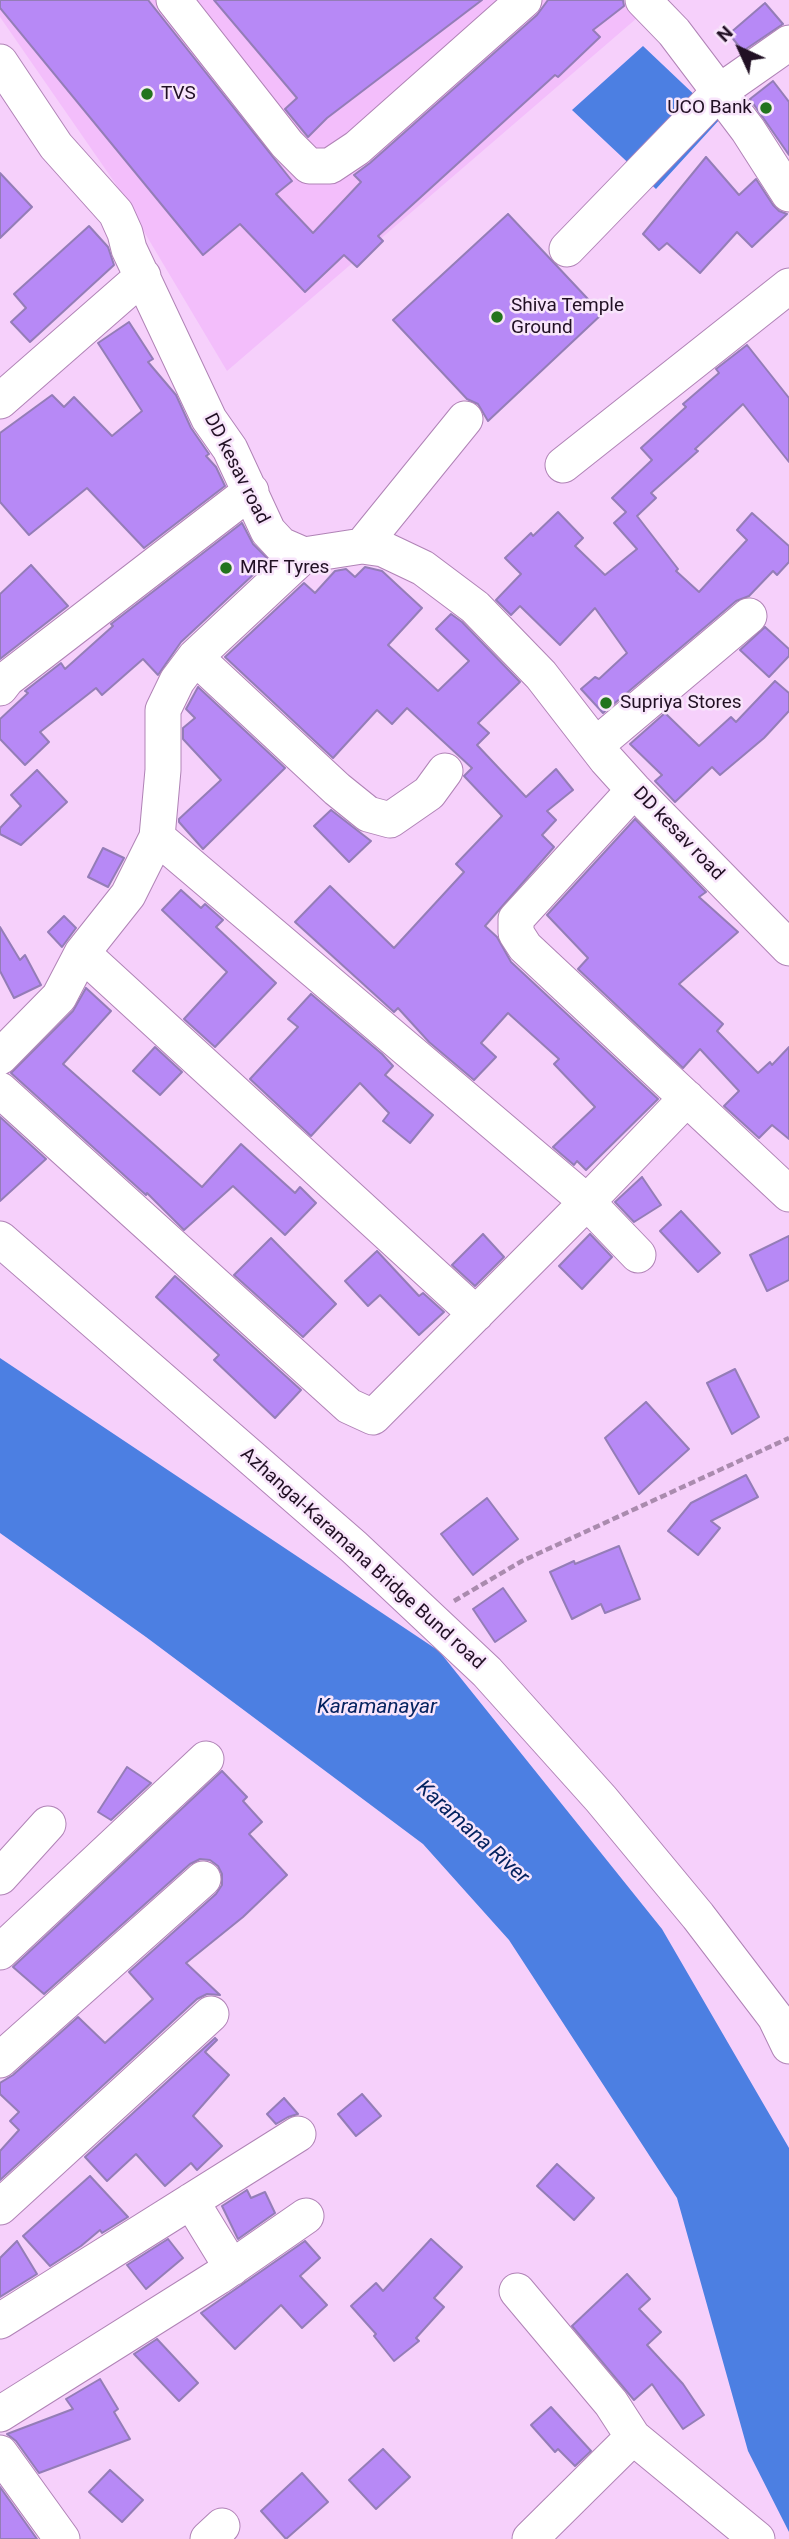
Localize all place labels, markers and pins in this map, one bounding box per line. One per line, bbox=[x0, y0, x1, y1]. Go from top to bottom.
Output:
place label: TVS bbox=[161, 83, 196, 105]
marker: TVS bbox=[139, 86, 155, 102]
place label: UCO Bank bbox=[667, 97, 752, 119]
marker: UCO Bank bbox=[758, 100, 774, 116]
place label: Shiva Temple Ground bbox=[511, 295, 624, 339]
marker: Shiva Temple Ground bbox=[489, 309, 505, 325]
place label: MRF Tyres bbox=[240, 557, 329, 579]
marker: MRF Tyres bbox=[218, 560, 234, 576]
place label: Supriya Stores bbox=[620, 692, 742, 714]
marker: Supriya Stores bbox=[598, 695, 614, 711]

